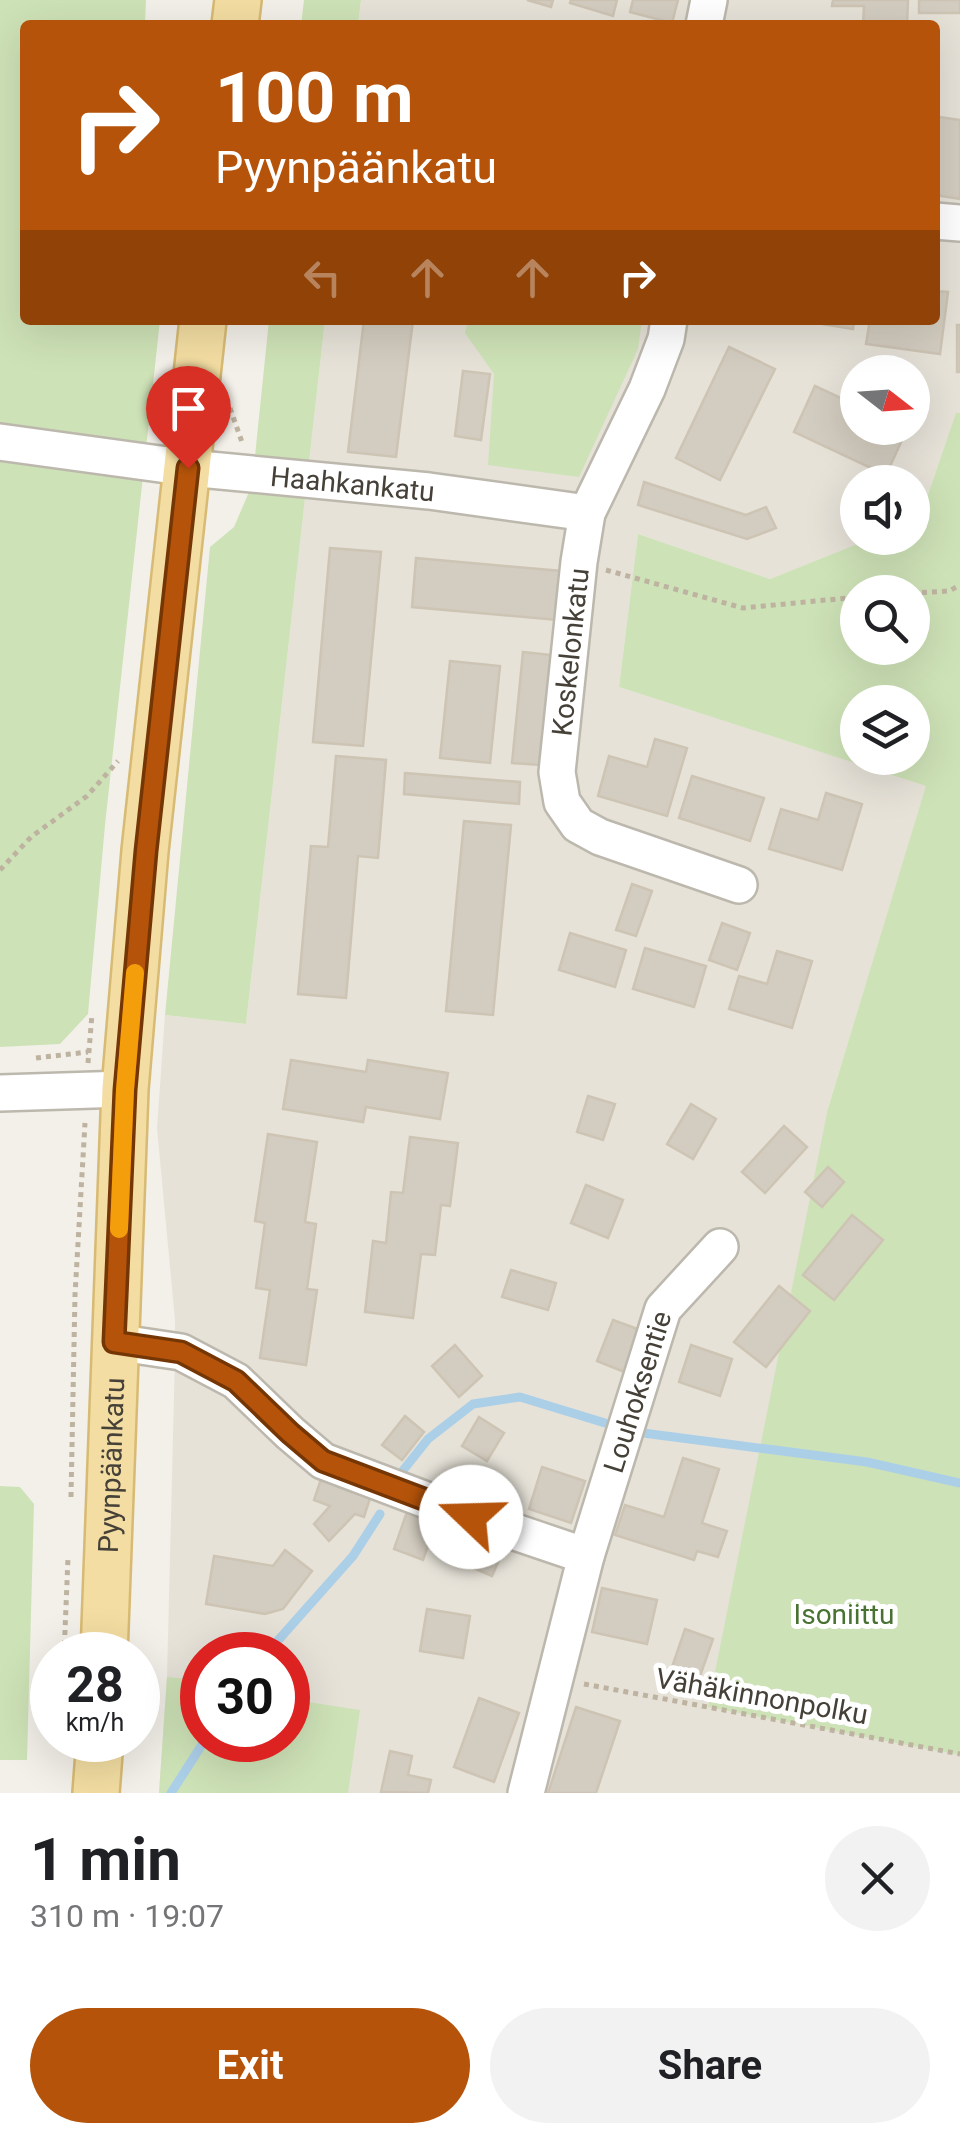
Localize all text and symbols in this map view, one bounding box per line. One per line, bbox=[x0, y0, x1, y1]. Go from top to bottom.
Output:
text: 100 m bbox=[215, 57, 414, 139]
icon: right bbox=[50, 60, 180, 190]
text: Pyynpäänkatu bbox=[215, 141, 497, 194]
icon: left bbox=[295, 250, 350, 305]
icon: ahead bbox=[400, 250, 455, 305]
icon: ahead bbox=[505, 250, 560, 305]
icon: right bbox=[610, 250, 665, 305]
north arrow bbox=[840, 355, 930, 445]
map controls bbox=[840, 355, 930, 775]
pin bbox=[146, 366, 231, 469]
icon: arrive bbox=[161, 381, 216, 436]
street label: Haahkankatu bbox=[269, 460, 436, 508]
button: sound bbox=[840, 465, 930, 555]
street label: Koskelonkatu bbox=[545, 566, 596, 738]
button: search bbox=[840, 575, 930, 665]
button: layers bbox=[840, 685, 930, 775]
street label: Louhoksentie bbox=[597, 1307, 678, 1477]
street label: Pyynpäänkatu bbox=[92, 1377, 131, 1553]
position arrow bbox=[419, 1465, 523, 1569]
park label: Isoniittu bbox=[794, 1598, 894, 1631]
speed limit sign: 30 bbox=[180, 1632, 310, 1762]
text: 28 bbox=[66, 1656, 124, 1714]
street label: Vähäkinnonpolku bbox=[653, 1662, 870, 1731]
text: km/h bbox=[66, 1708, 124, 1737]
text: 1 min bbox=[30, 1824, 181, 1895]
button: close bbox=[825, 1826, 930, 1931]
text: 310 m · 19:07 bbox=[30, 1897, 224, 1935]
button: Exit bbox=[30, 2008, 470, 2123]
button: Share bbox=[490, 2008, 930, 2123]

